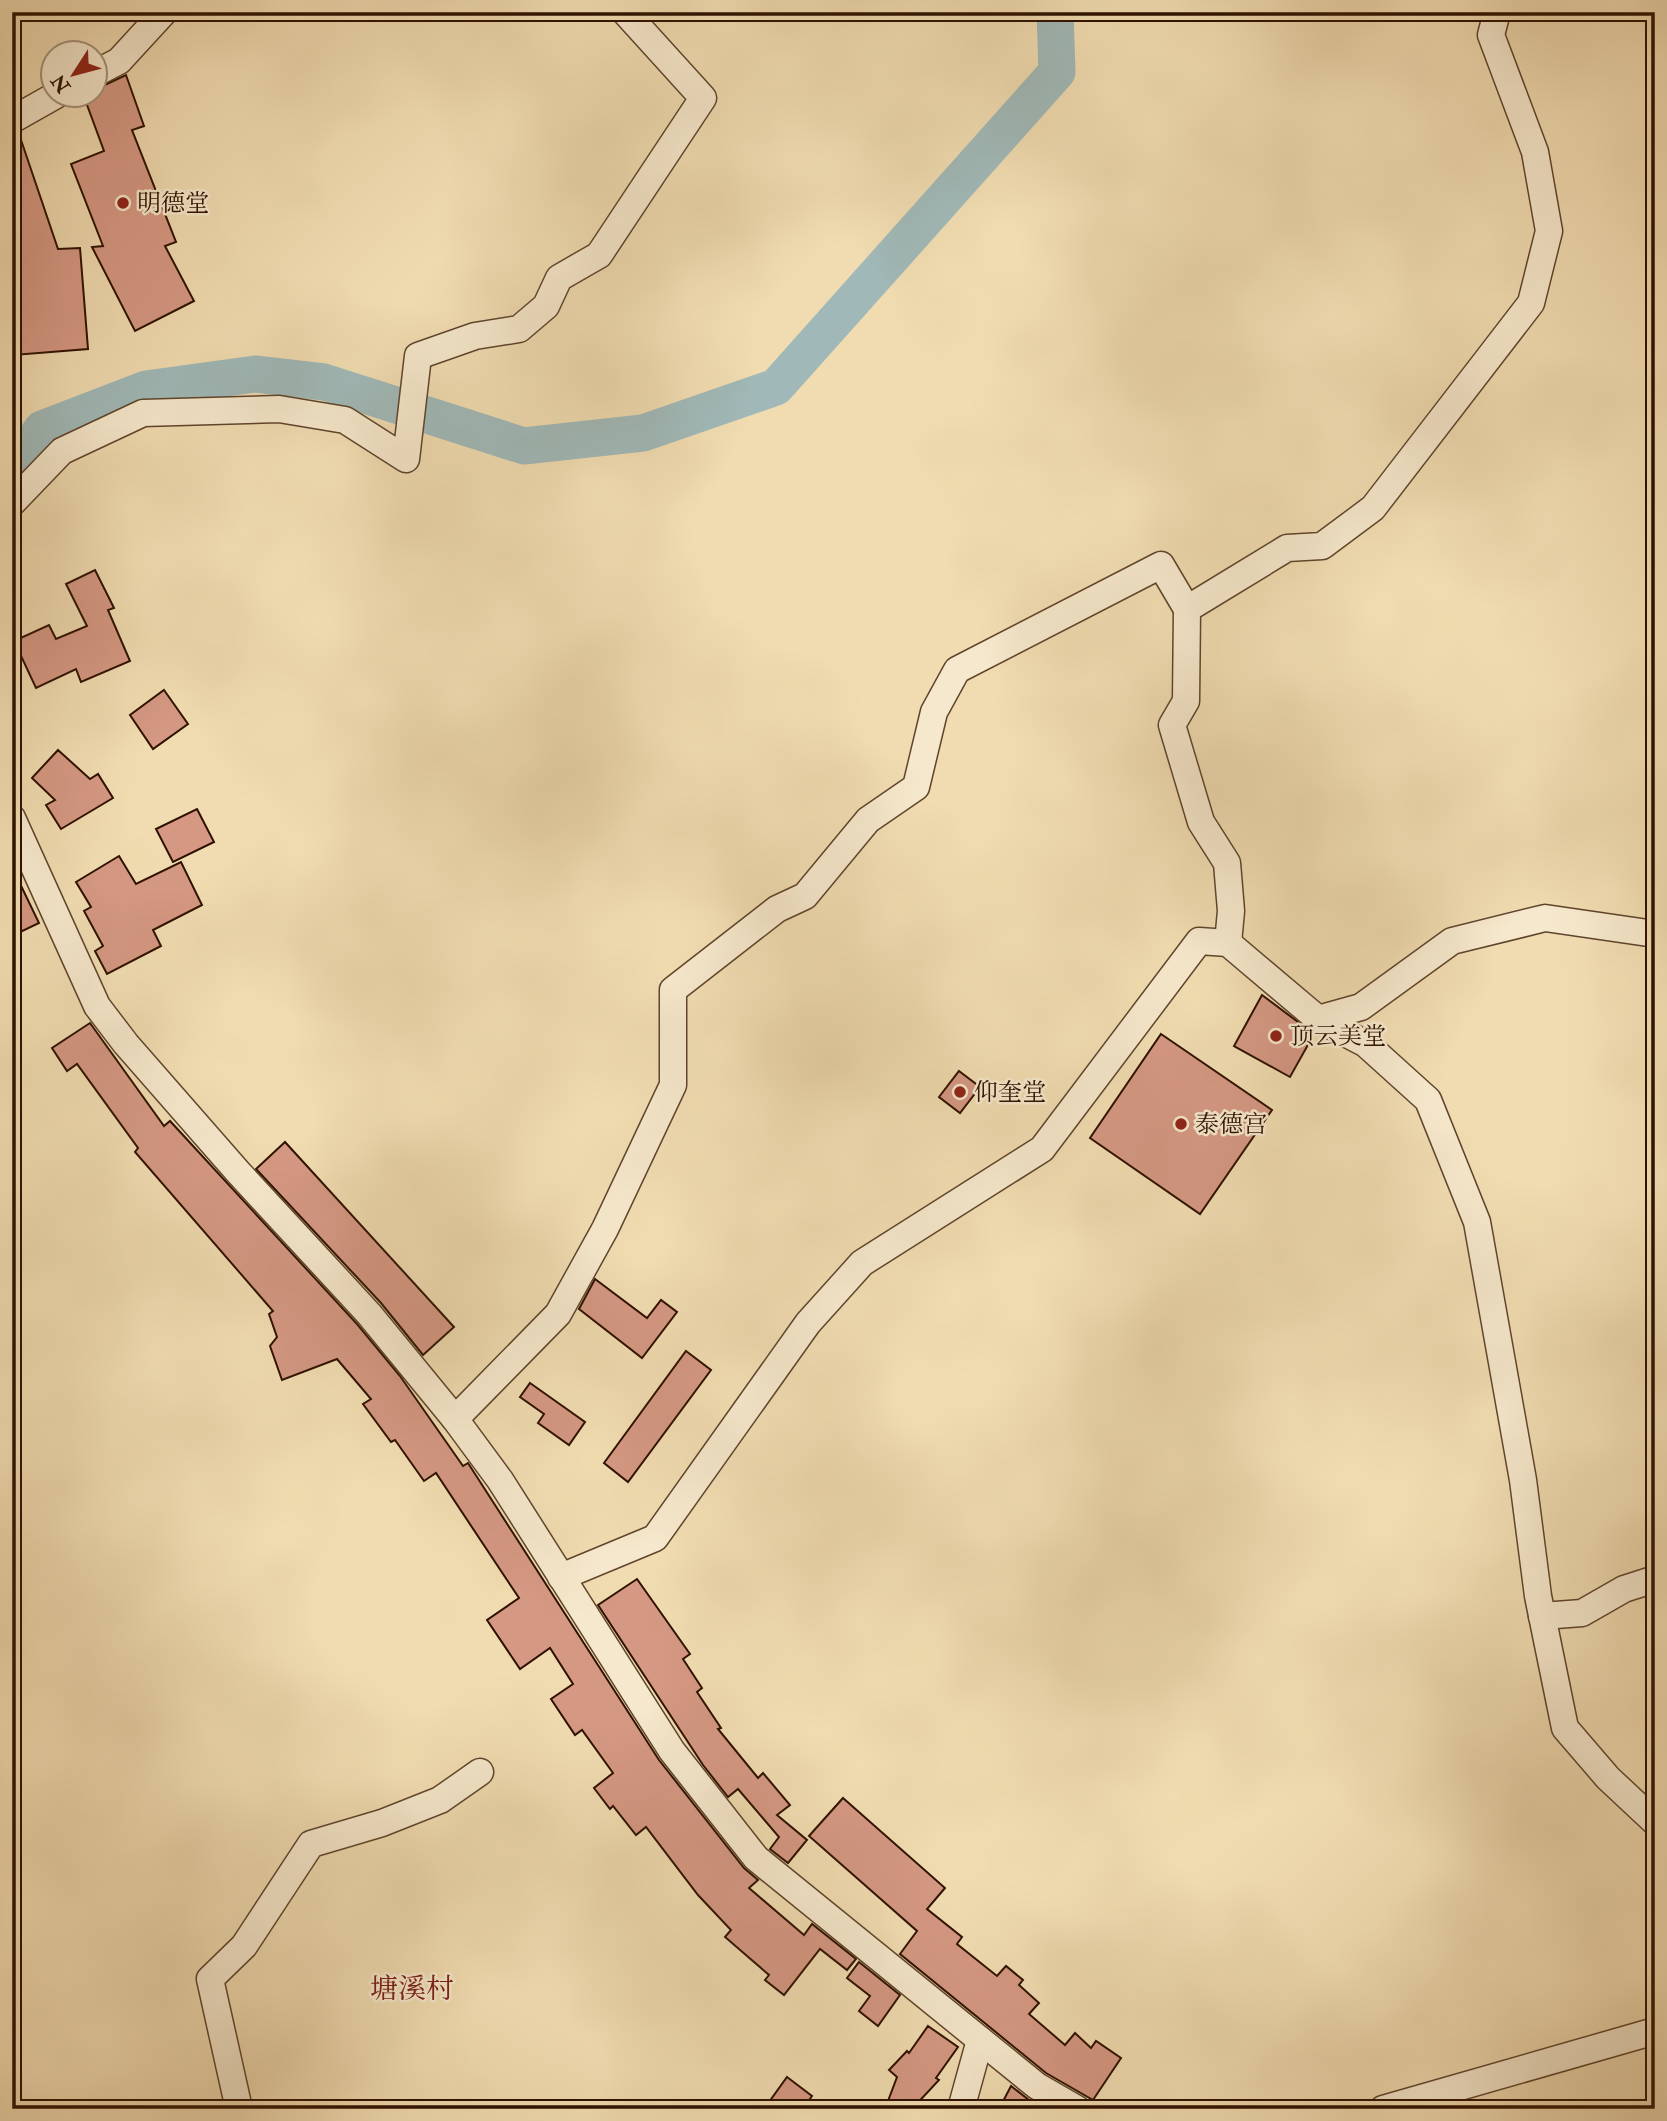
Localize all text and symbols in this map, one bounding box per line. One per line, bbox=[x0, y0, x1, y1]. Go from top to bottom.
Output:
north arrow bbox=[38, 38, 108, 108]
text: N bbox=[46, 69, 76, 98]
place label: 明德堂 bbox=[137, 188, 209, 219]
marker: 明德堂 bbox=[115, 195, 131, 211]
place label: 顶云美堂 bbox=[1290, 1021, 1386, 1052]
marker: 顶云美堂 bbox=[1268, 1028, 1284, 1044]
place label: 仰奎堂 bbox=[974, 1077, 1046, 1108]
marker: 仰奎堂 bbox=[952, 1084, 968, 1100]
place label: 泰德宫 bbox=[1195, 1109, 1267, 1140]
marker: 泰德宫 bbox=[1173, 1116, 1189, 1132]
district label: 塘溪村 bbox=[370, 1972, 454, 2007]

